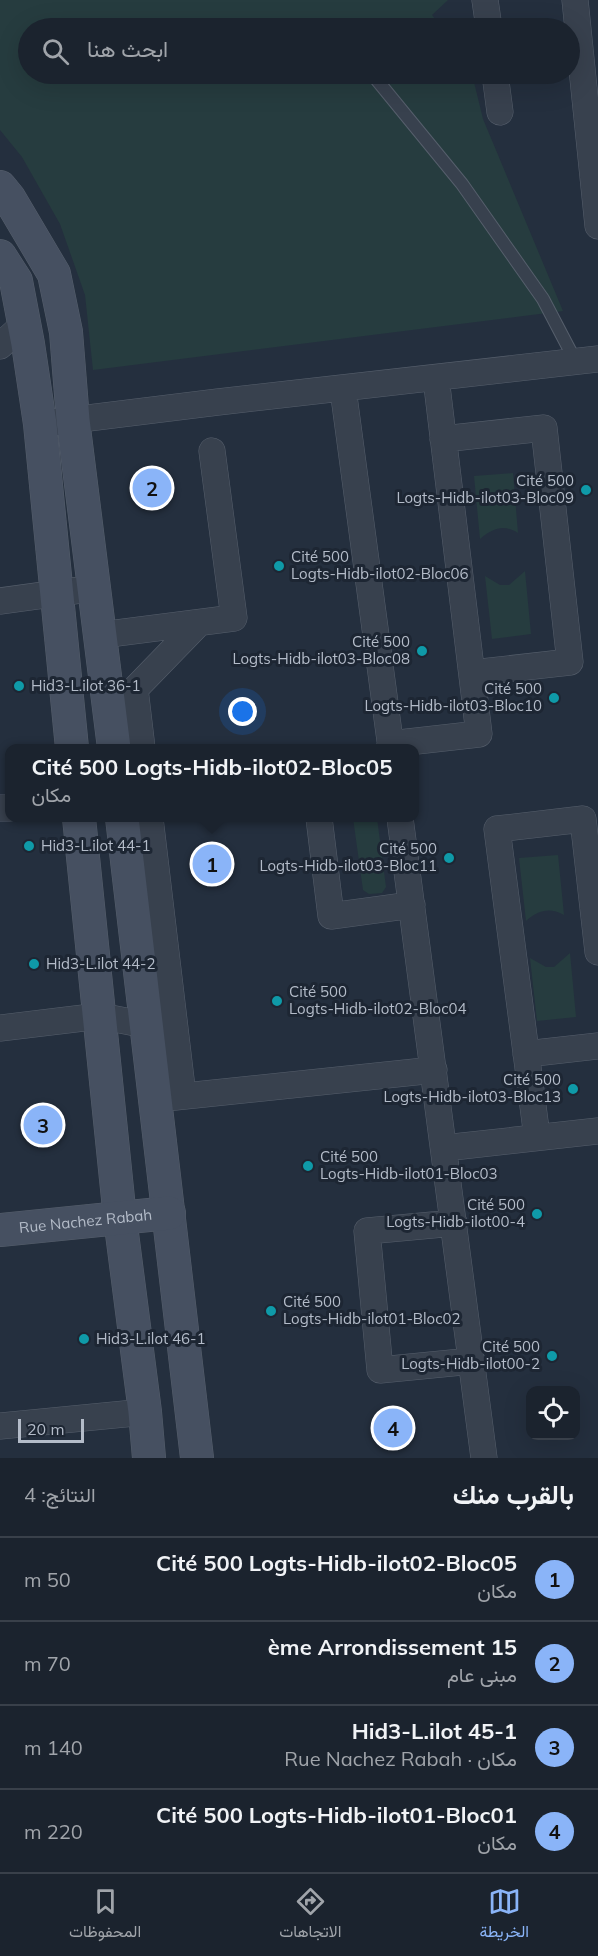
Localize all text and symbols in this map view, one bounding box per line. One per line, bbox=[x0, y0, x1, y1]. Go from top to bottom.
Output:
search box bbox=[18, 18, 580, 84]
icon: search bbox=[39, 35, 72, 68]
text: ابحث هنا bbox=[87, 35, 168, 63]
pin: 2 bbox=[132, 466, 172, 510]
place label: Cité 500 Logts-Hidb-ilot03-Bloc09 bbox=[396, 471, 574, 507]
marker: Cité 500 Logts-Hidb-ilot03-Bloc09 bbox=[579, 483, 593, 497]
place label: Cité 500 Logts-Hidb-ilot02-Bloc06 bbox=[291, 547, 469, 583]
marker: Cité 500 Logts-Hidb-ilot02-Bloc06 bbox=[272, 559, 286, 573]
place label: Cité 500 Logts-Hidb-ilot03-Bloc08 bbox=[232, 632, 410, 668]
marker: Cité 500 Logts-Hidb-ilot03-Bloc08 bbox=[415, 644, 429, 658]
place label: Hid3-L.ilot 36-1 bbox=[31, 676, 140, 695]
marker: Hid3-L.ilot 36-1 bbox=[12, 679, 26, 693]
place label: Cité 500 Logts-Hidb-ilot03-Bloc10 bbox=[364, 679, 542, 715]
marker: Cité 500 Logts-Hidb-ilot03-Bloc10 bbox=[547, 691, 561, 705]
your location bbox=[228, 697, 257, 726]
popup bbox=[5, 744, 419, 822]
text: Cité 500 Logts-Hidb-ilot02-Bloc05 bbox=[32, 753, 392, 781]
text: مكان bbox=[32, 782, 71, 807]
place label: Hid3-L.ilot 44-1 bbox=[41, 836, 150, 855]
marker: Hid3-L.ilot 44-1 bbox=[22, 839, 36, 853]
place label: Cité 500 Logts-Hidb-ilot03-Bloc11 bbox=[259, 839, 437, 875]
pin: 1 bbox=[192, 842, 232, 886]
marker: Cité 500 Logts-Hidb-ilot03-Bloc11 bbox=[442, 851, 456, 865]
place label: Hid3-L.ilot 44-2 bbox=[46, 954, 155, 973]
marker: Hid3-L.ilot 44-2 bbox=[27, 957, 41, 971]
place label: Cité 500 Logts-Hidb-ilot02-Bloc04 bbox=[289, 982, 467, 1018]
marker: Cité 500 Logts-Hidb-ilot02-Bloc04 bbox=[270, 994, 284, 1008]
place label: Cité 500 Logts-Hidb-ilot03-Bloc13 bbox=[383, 1070, 561, 1106]
marker: Cité 500 Logts-Hidb-ilot03-Bloc13 bbox=[566, 1082, 580, 1096]
pin: 3 bbox=[24, 1102, 63, 1148]
place label: Cité 500 Logts-Hidb-ilot01-Bloc03 bbox=[320, 1147, 498, 1183]
marker: Cité 500 Logts-Hidb-ilot01-Bloc03 bbox=[301, 1159, 315, 1173]
place label: Cité 500 Logts-Hidb-ilot00-4 bbox=[386, 1195, 525, 1231]
street label: Rue Nachez Rabah bbox=[18, 1205, 153, 1237]
marker: Cité 500 Logts-Hidb-ilot00-4 bbox=[530, 1207, 544, 1221]
place label: Cité 500 Logts-Hidb-ilot01-Bloc02 bbox=[283, 1292, 461, 1328]
marker: Cité 500 Logts-Hidb-ilot01-Bloc02 bbox=[264, 1304, 278, 1318]
place label: Hid3-L.ilot 46-1 bbox=[96, 1329, 205, 1348]
marker: Hid3-L.ilot 46-1 bbox=[77, 1332, 91, 1346]
place label: Cité 500 Logts-Hidb-ilot00-2 bbox=[401, 1337, 540, 1373]
marker: Cité 500 Logts-Hidb-ilot00-2 bbox=[545, 1349, 559, 1363]
map controls bbox=[526, 1386, 580, 1440]
button: locate bbox=[526, 1386, 580, 1440]
pin: 4 bbox=[374, 1406, 412, 1450]
scale bar bbox=[18, 1416, 84, 1444]
text: 20 m bbox=[27, 1419, 64, 1439]
text: بالقرب منك bbox=[453, 1478, 574, 1511]
text: النتائج: 4 bbox=[24, 1482, 96, 1507]
text: Cité 500 Logts-Hidb-ilot02-Bloc05 bbox=[156, 1549, 517, 1577]
text: 50 m bbox=[24, 1567, 71, 1592]
text: 1 bbox=[549, 1567, 561, 1592]
text: مكان bbox=[477, 1578, 517, 1603]
text: 15 ème Arrondissement bbox=[268, 1633, 517, 1661]
text: 70 m bbox=[24, 1651, 71, 1676]
text: 2 bbox=[549, 1651, 561, 1676]
text: مبنى عام bbox=[447, 1662, 517, 1687]
text: Hid3-L.ilot 45-1 bbox=[352, 1717, 517, 1745]
text: 140 m bbox=[24, 1735, 83, 1760]
text: 3 bbox=[549, 1735, 561, 1760]
text: مكان · Rue Nachez Rabah bbox=[284, 1746, 517, 1771]
text: Cité 500 Logts-Hidb-ilot01-Bloc01 bbox=[156, 1801, 517, 1829]
text: 220 m bbox=[24, 1819, 83, 1844]
text: 4 bbox=[549, 1819, 561, 1844]
text: مكان bbox=[477, 1830, 517, 1855]
tab: المحفوظات bbox=[69, 1885, 141, 1946]
tab: الاتجاهات bbox=[279, 1885, 341, 1946]
tab: الخريطة bbox=[479, 1885, 529, 1946]

